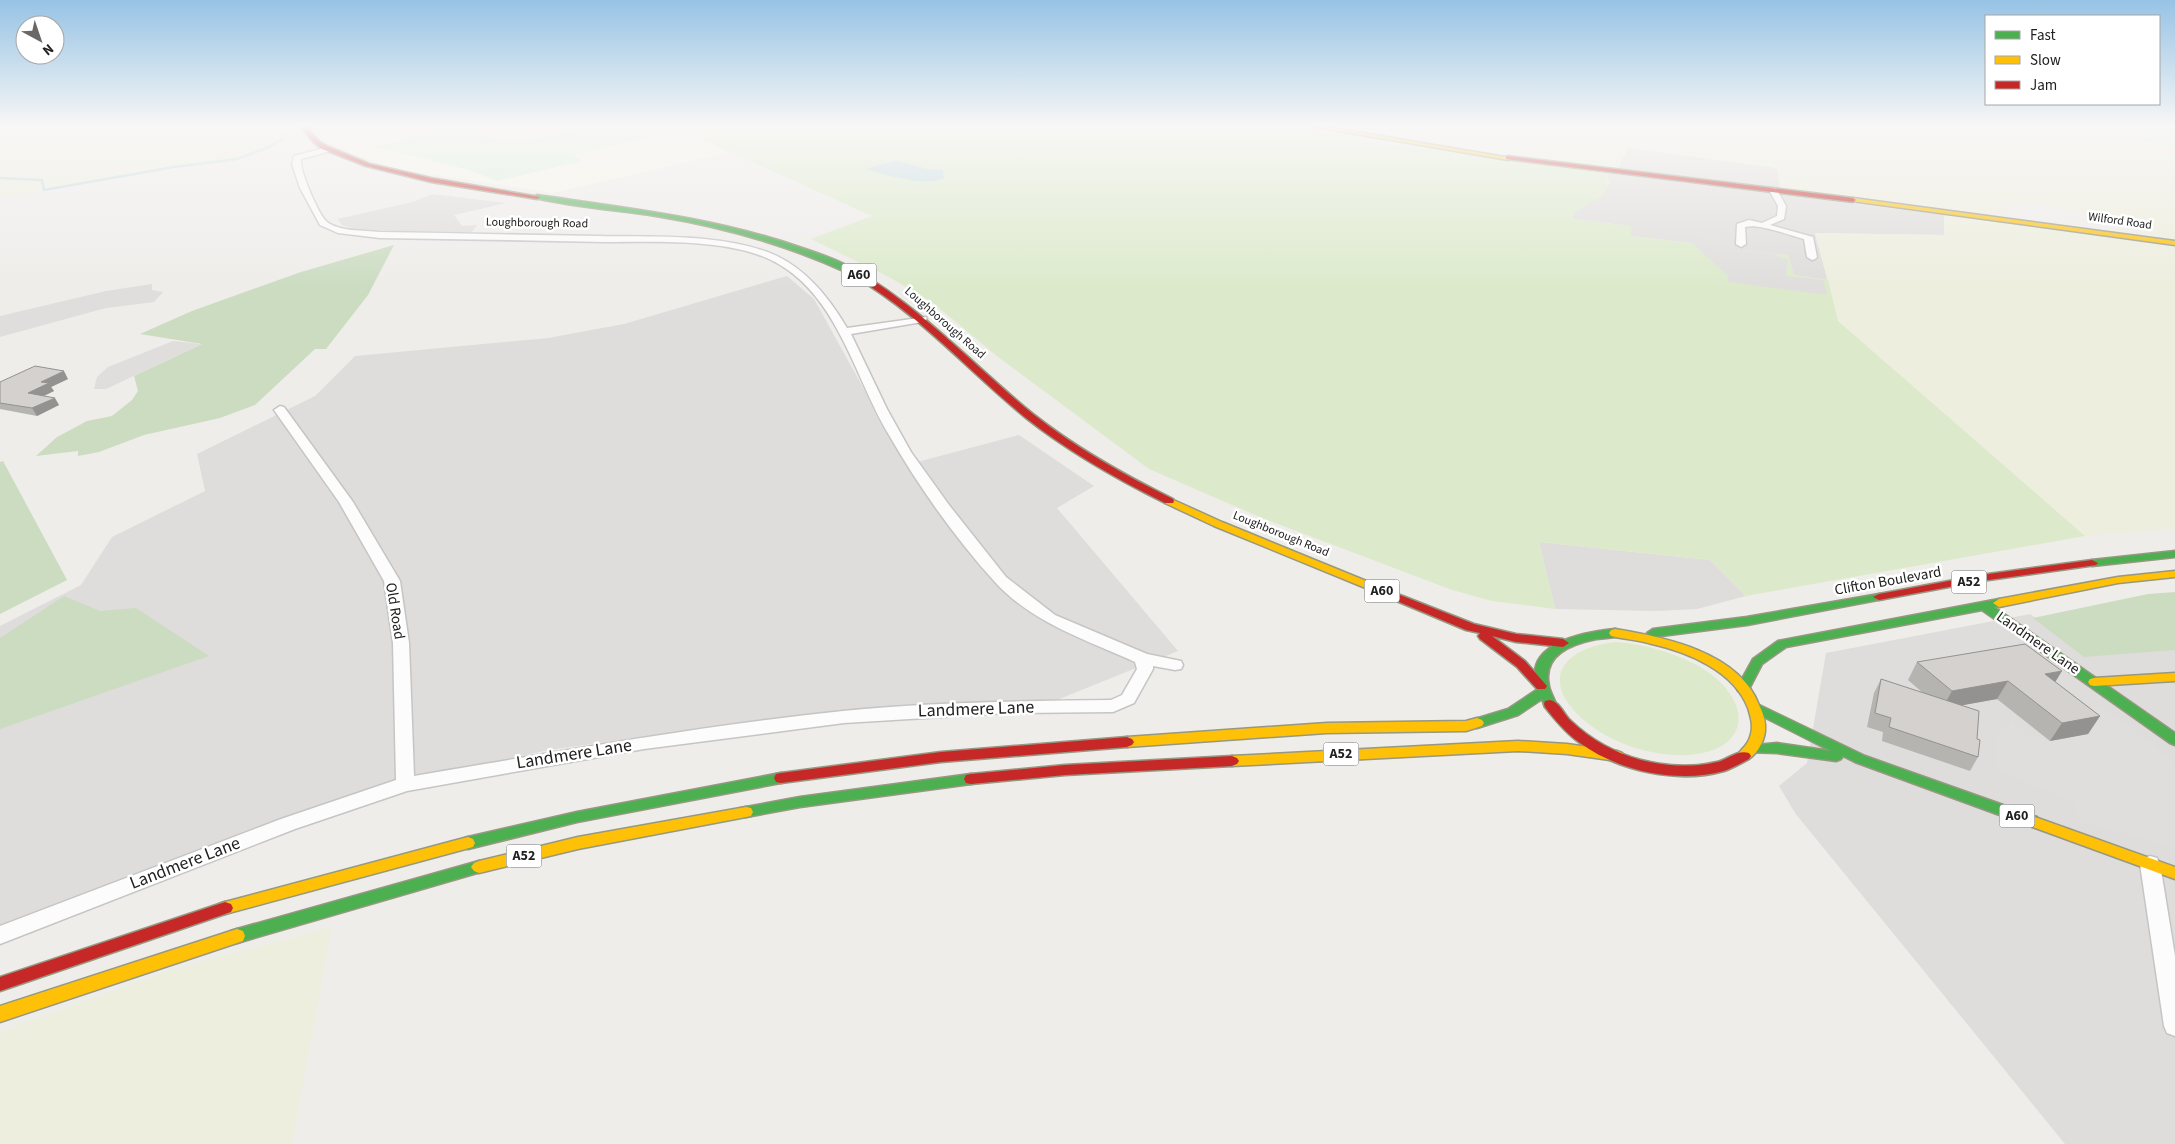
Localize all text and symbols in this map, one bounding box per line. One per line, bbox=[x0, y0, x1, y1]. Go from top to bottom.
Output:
north arrow bbox=[15, 15, 65, 65]
legend bbox=[1985, 15, 2160, 105]
text: Fast bbox=[2030, 25, 2056, 46]
text: N bbox=[38, 39, 58, 60]
text: Slow bbox=[2030, 50, 2061, 71]
text: Jam bbox=[2030, 75, 2057, 96]
street label: Wilford Road bbox=[2087, 208, 2153, 234]
street label: Loughborough Road bbox=[486, 214, 588, 232]
road number: A60 bbox=[842, 264, 876, 286]
street label: Loughborough Road bbox=[901, 283, 989, 363]
street label: Loughborough Road bbox=[1230, 507, 1332, 561]
street label: Clifton Boulevard bbox=[1833, 561, 1943, 601]
road number: A52 bbox=[1952, 570, 1986, 594]
road number: A60 bbox=[1364, 580, 1400, 602]
street label: Old Road bbox=[380, 581, 410, 641]
street label: Landmere Lane bbox=[1992, 607, 2084, 679]
street label: Landmere Lane bbox=[917, 694, 1035, 724]
street label: Landmere Lane bbox=[514, 733, 634, 775]
road number: A52 bbox=[1324, 742, 1358, 766]
road number: A60 bbox=[2000, 804, 2034, 828]
street label: Landmere Lane bbox=[126, 830, 244, 896]
road number: A52 bbox=[506, 844, 542, 868]

